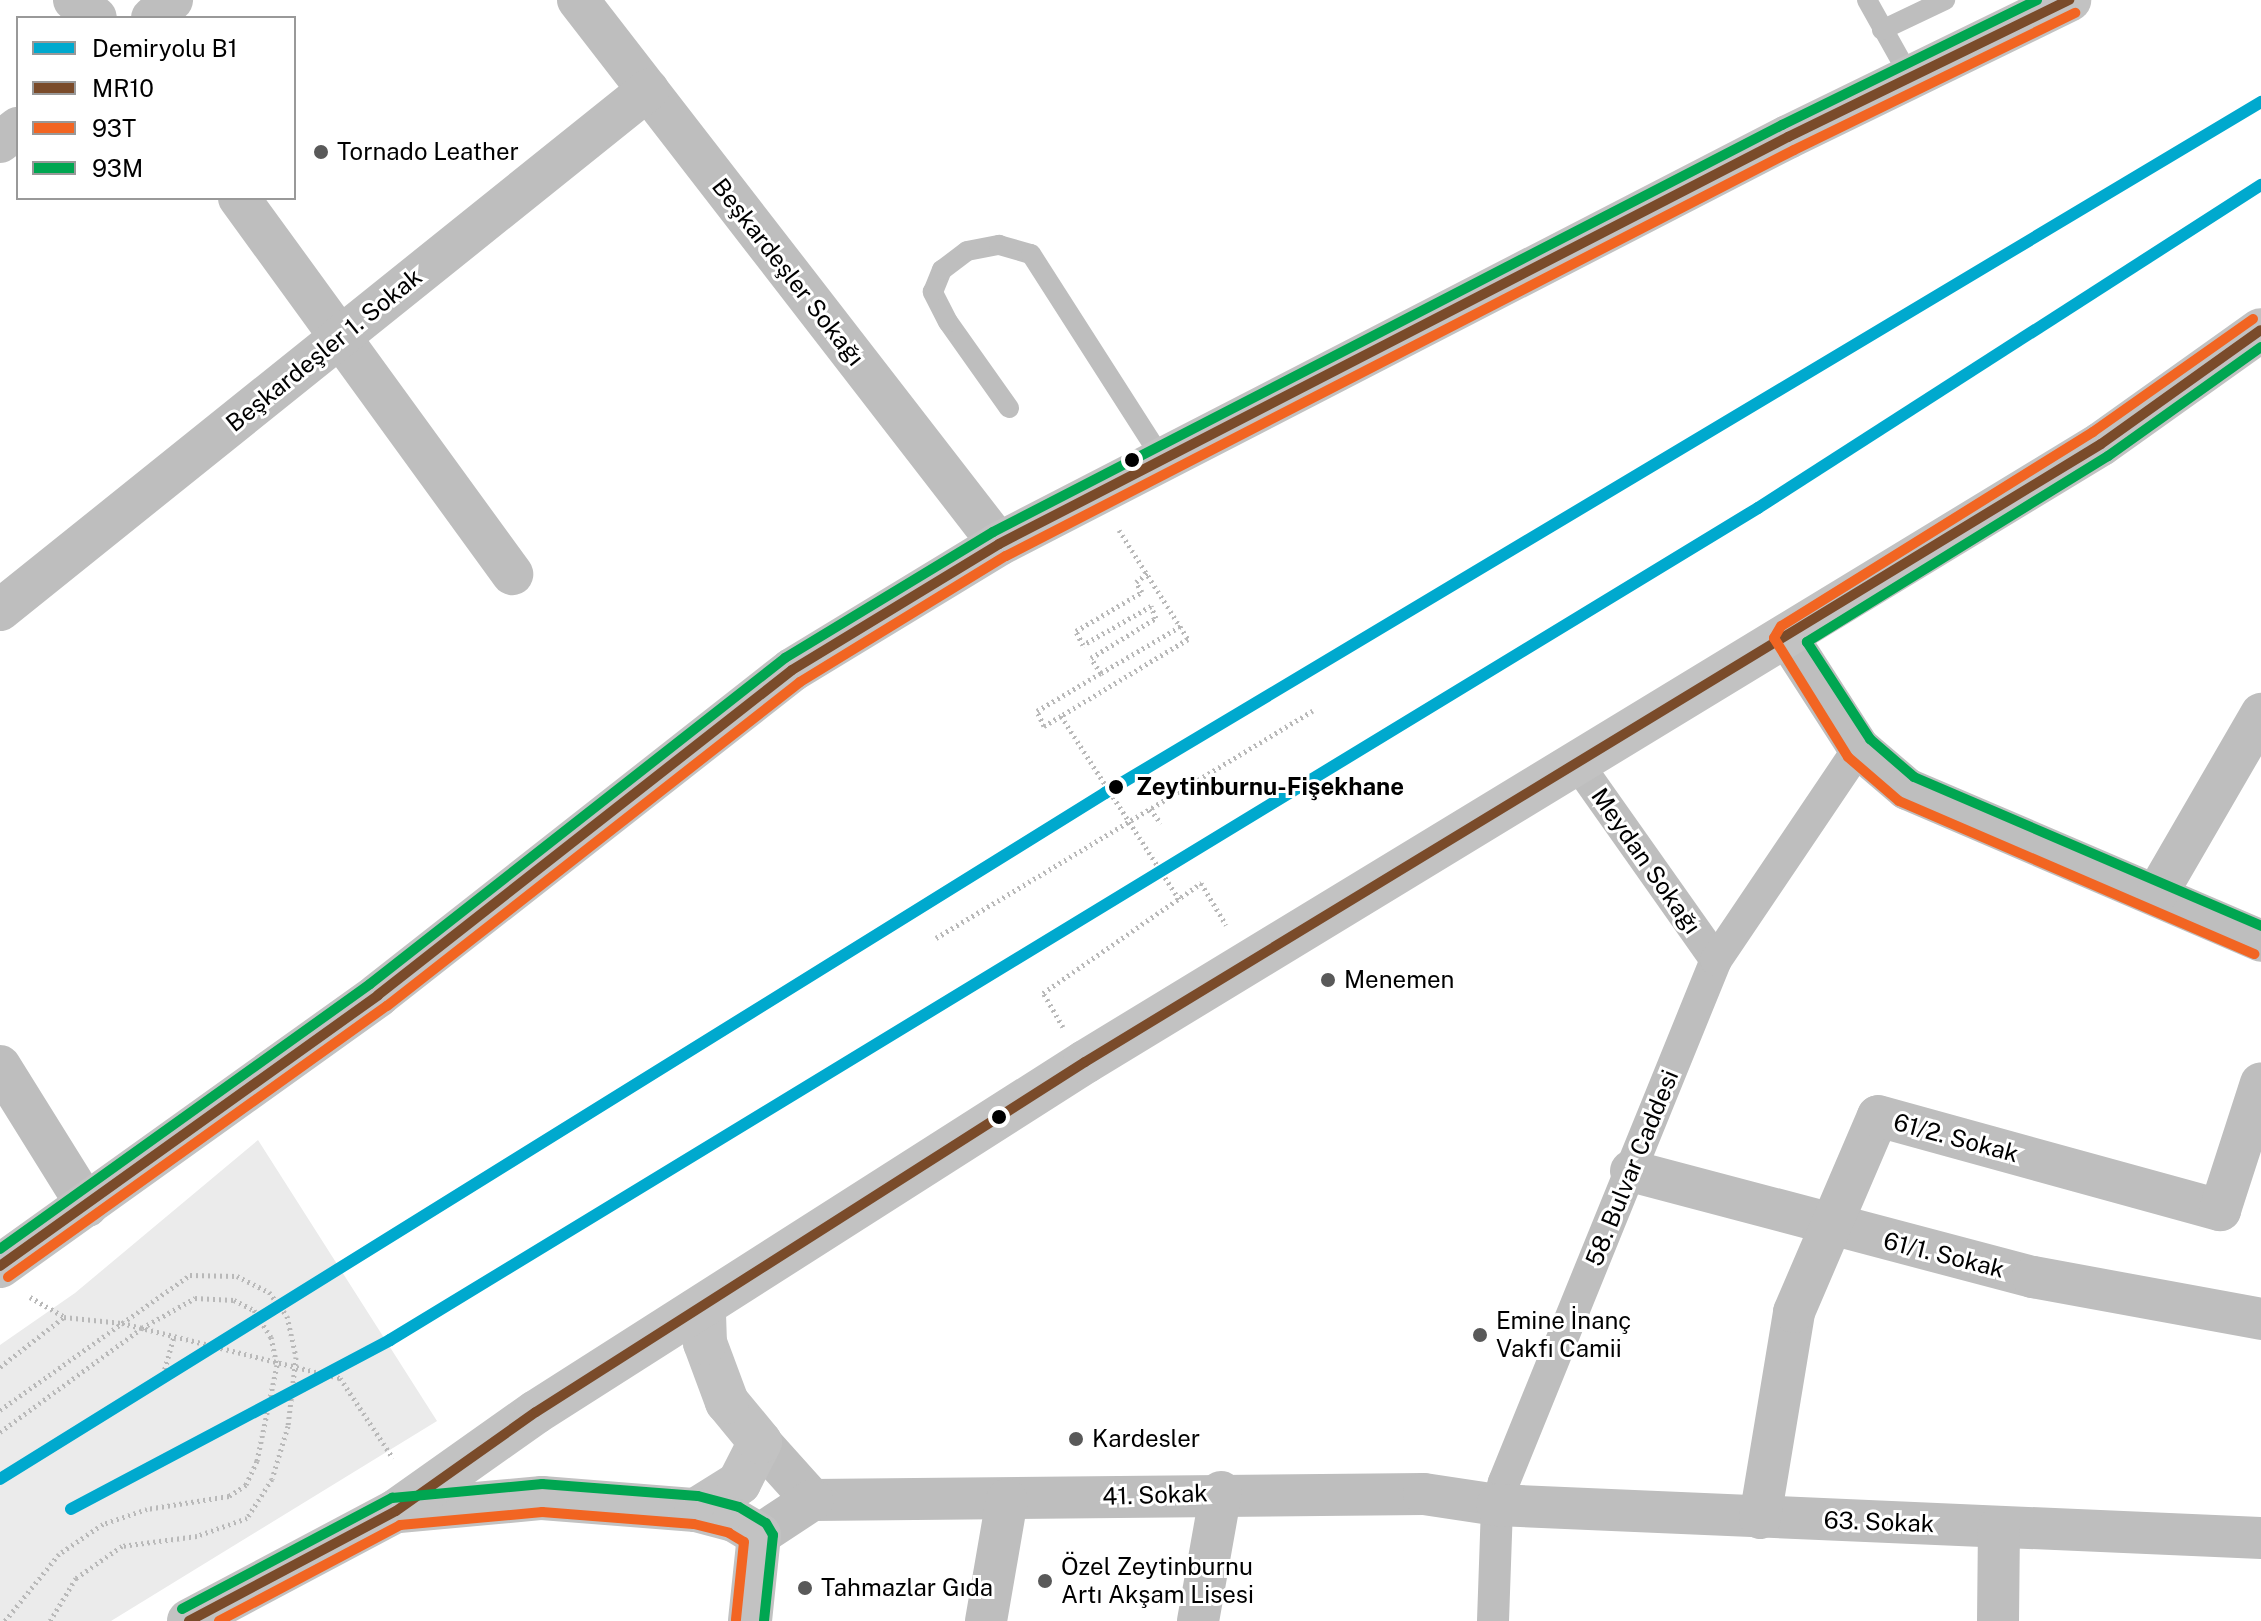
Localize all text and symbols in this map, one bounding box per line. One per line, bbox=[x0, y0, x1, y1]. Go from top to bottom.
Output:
legend bbox=[16, 16, 296, 200]
text: Demiryolu B1 bbox=[92, 34, 237, 62]
text: MR10 bbox=[92, 74, 154, 102]
text: 93T bbox=[92, 114, 136, 142]
place label: Tornado Leather bbox=[337, 138, 519, 166]
marker: Tornado Leather bbox=[312, 143, 330, 161]
text: 93M bbox=[92, 154, 143, 182]
street label: Beşkardeşler Sokağı bbox=[706, 173, 870, 371]
street label: Beşkardeşler 1. Sokak bbox=[220, 262, 428, 438]
unlabelled marker bbox=[1124, 452, 1140, 468]
place label: Zeytinburnu-Fişekhane bbox=[1136, 773, 1404, 801]
marker: Zeytinburnu-Fişekhane bbox=[1103, 774, 1129, 800]
street label: Meydan Sokağı bbox=[1585, 783, 1707, 939]
place label: Menemen bbox=[1344, 966, 1454, 994]
marker: Menemen bbox=[1319, 971, 1337, 989]
street label: 58. Bulvar Caddesi bbox=[1579, 1066, 1685, 1270]
street label: 61/2. Sokak bbox=[1890, 1107, 2022, 1169]
unlabelled marker bbox=[991, 1109, 1007, 1125]
street label: 61/1. Sokak bbox=[1881, 1226, 2007, 1284]
place label: Emine İnanç Vakfı Camii bbox=[1496, 1307, 1631, 1363]
marker: Emine İnanç Vakfı Camii bbox=[1471, 1326, 1489, 1344]
place label: Kardesler bbox=[1092, 1425, 1200, 1453]
marker: Kardesler bbox=[1067, 1430, 1085, 1448]
street label: 41. Sokak bbox=[1102, 1479, 1208, 1511]
street label: 63. Sokak bbox=[1823, 1506, 1935, 1538]
place label: Özel Zeytinburnu Artı Akşam Lisesi bbox=[1061, 1553, 1254, 1609]
marker: Özel Zeytinburnu Artı Akşam Lisesi bbox=[1036, 1572, 1054, 1590]
place label: Tahmazlar Gıda bbox=[821, 1574, 993, 1602]
marker: Tahmazlar Gıda bbox=[796, 1579, 814, 1597]

